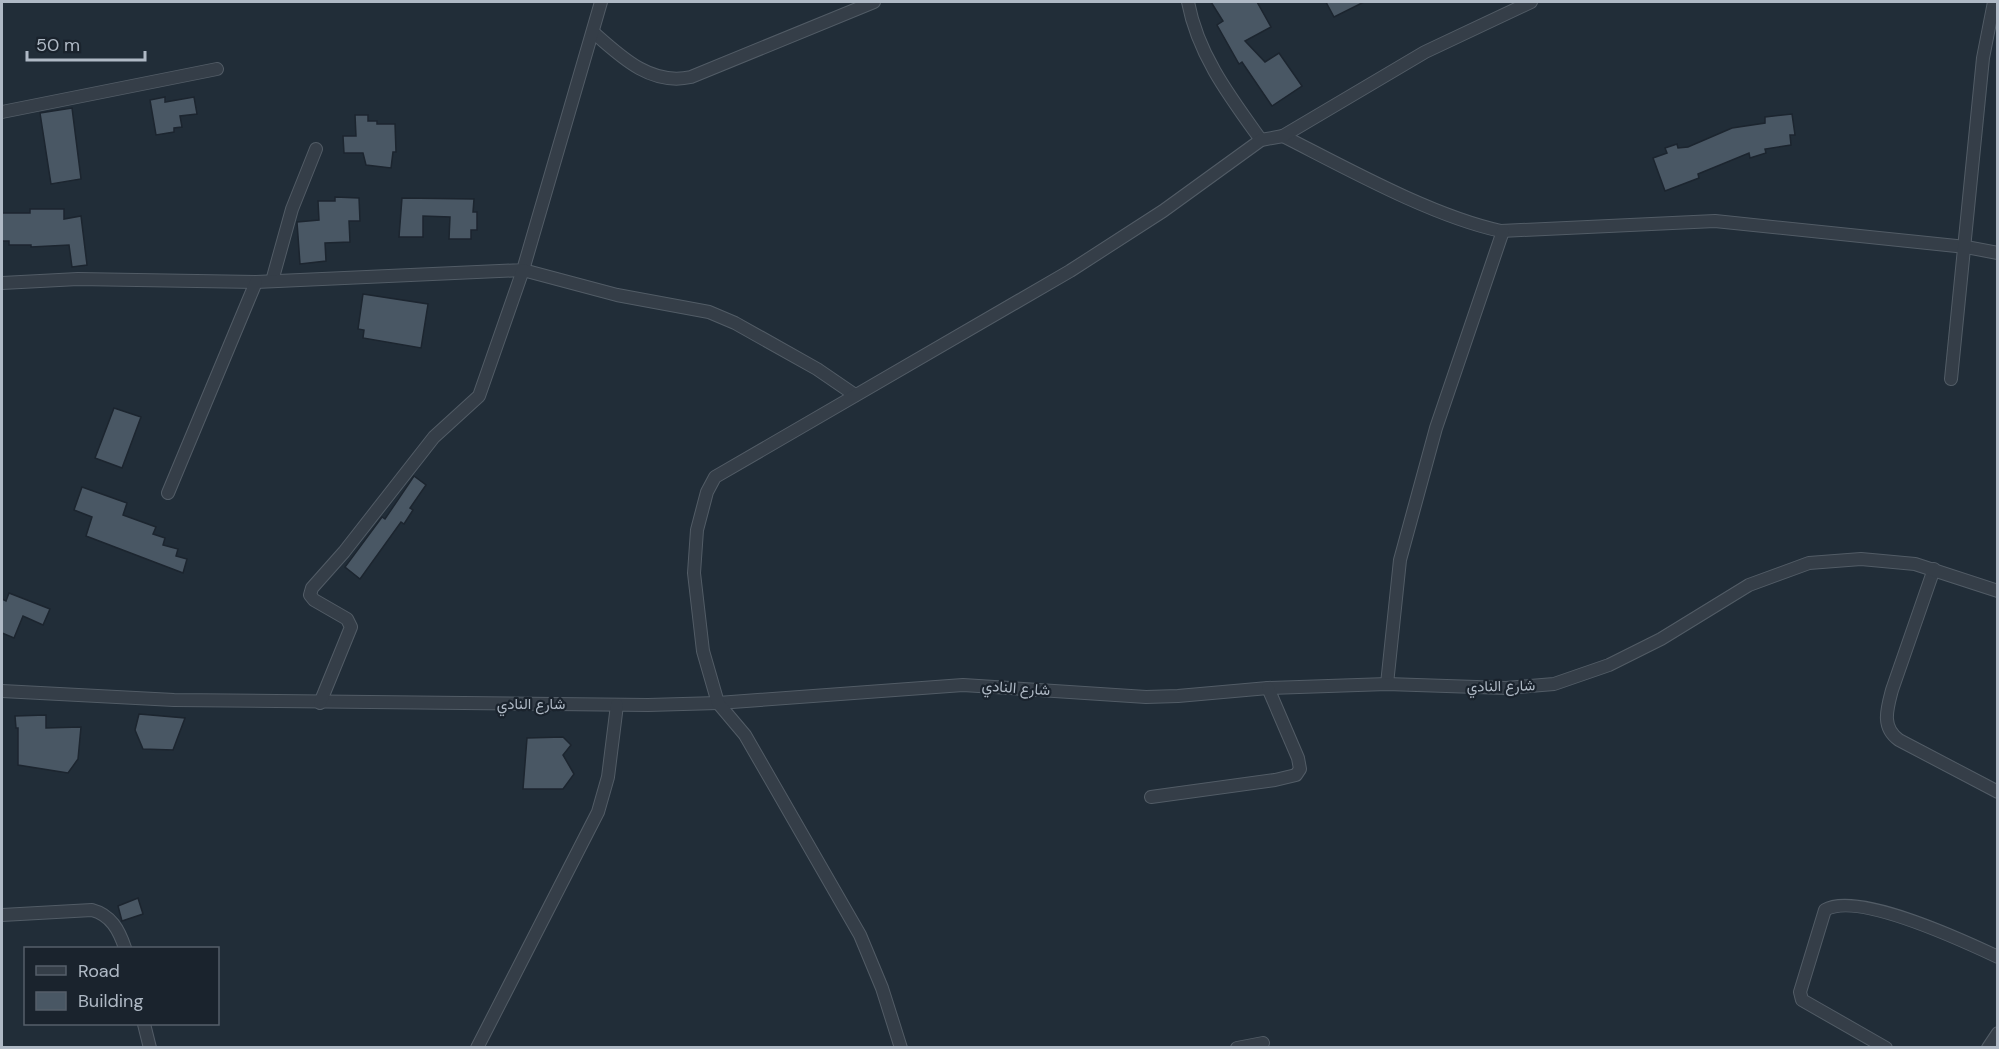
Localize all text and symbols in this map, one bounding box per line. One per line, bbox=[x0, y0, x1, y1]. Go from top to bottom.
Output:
scale bar bbox=[27, 24, 146, 62]
text: 50 m bbox=[36, 33, 80, 57]
street label: شارع النادي bbox=[1466, 675, 1536, 700]
street label: شارع النادي bbox=[981, 676, 1051, 703]
street label: شارع النادي bbox=[497, 694, 566, 717]
legend bbox=[24, 947, 219, 1025]
text: Road bbox=[78, 959, 120, 983]
text: Building bbox=[78, 989, 143, 1013]

